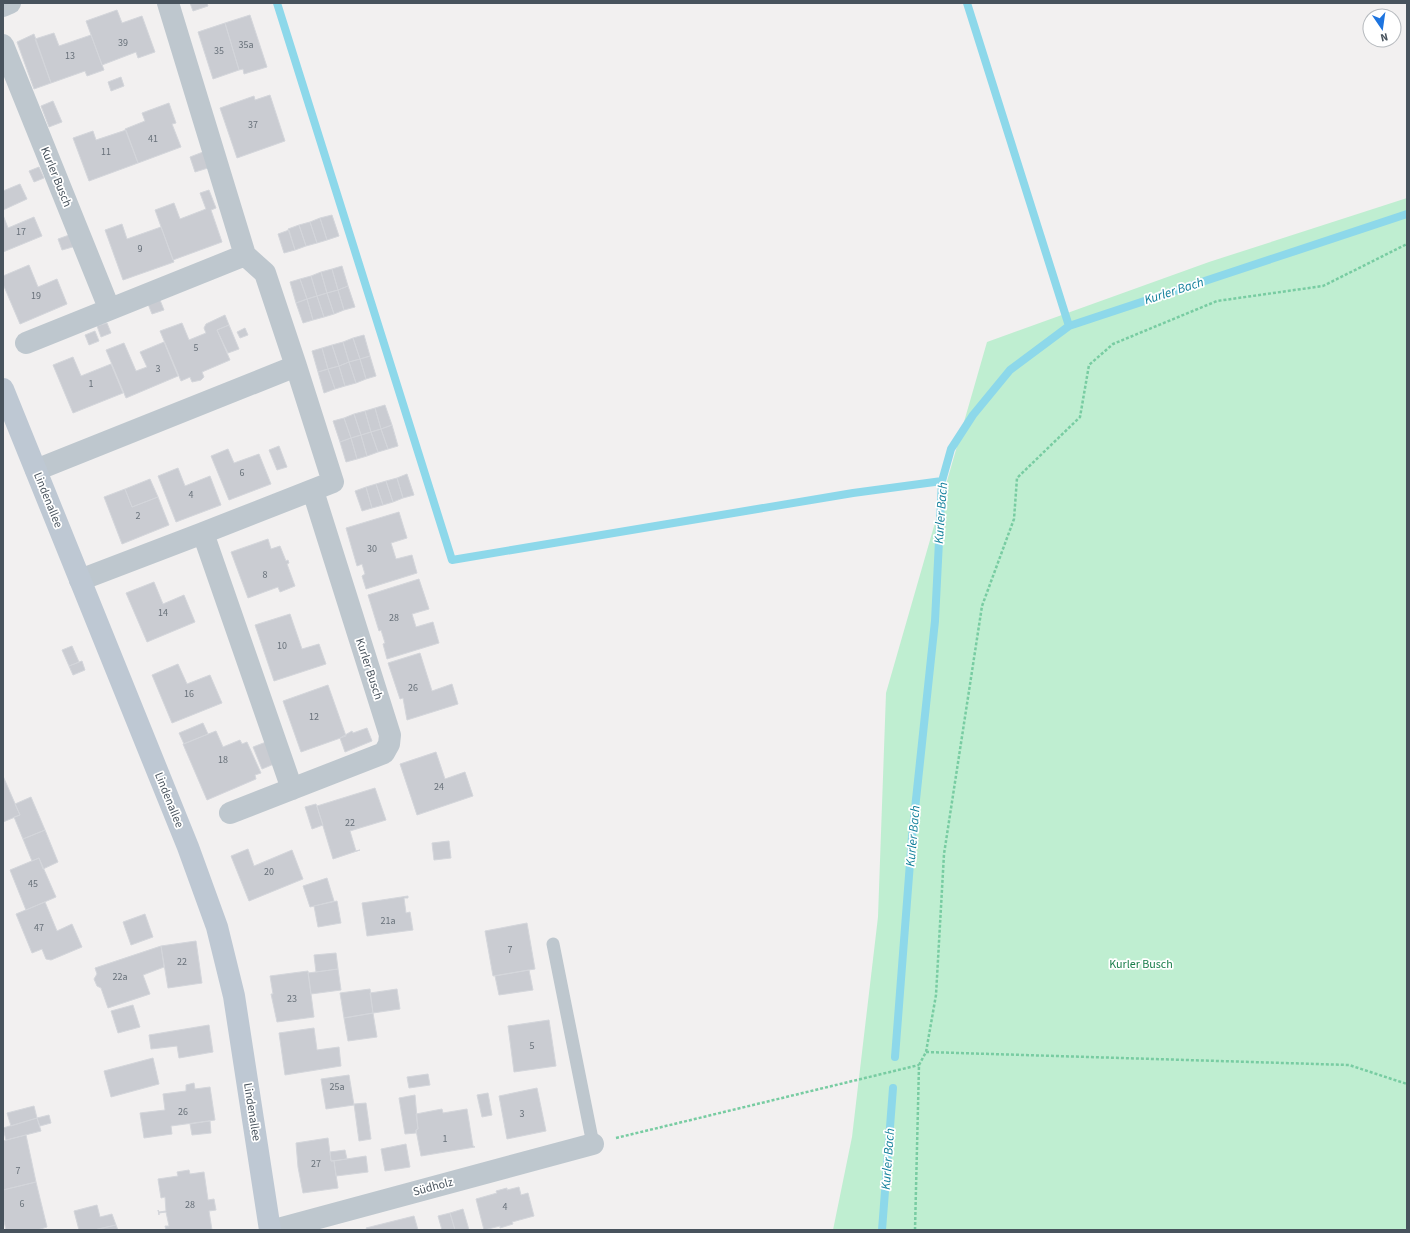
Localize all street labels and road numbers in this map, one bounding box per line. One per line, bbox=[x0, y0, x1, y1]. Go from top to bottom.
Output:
street label: Kurler Busch bbox=[36, 144, 76, 210]
street label: Lindenallee bbox=[29, 470, 67, 530]
street label: Kurler Busch bbox=[351, 636, 387, 702]
street label: Lindenallee bbox=[150, 770, 188, 830]
street label: Lindenallee bbox=[239, 1082, 265, 1142]
street label: Südholz bbox=[411, 1174, 455, 1200]

